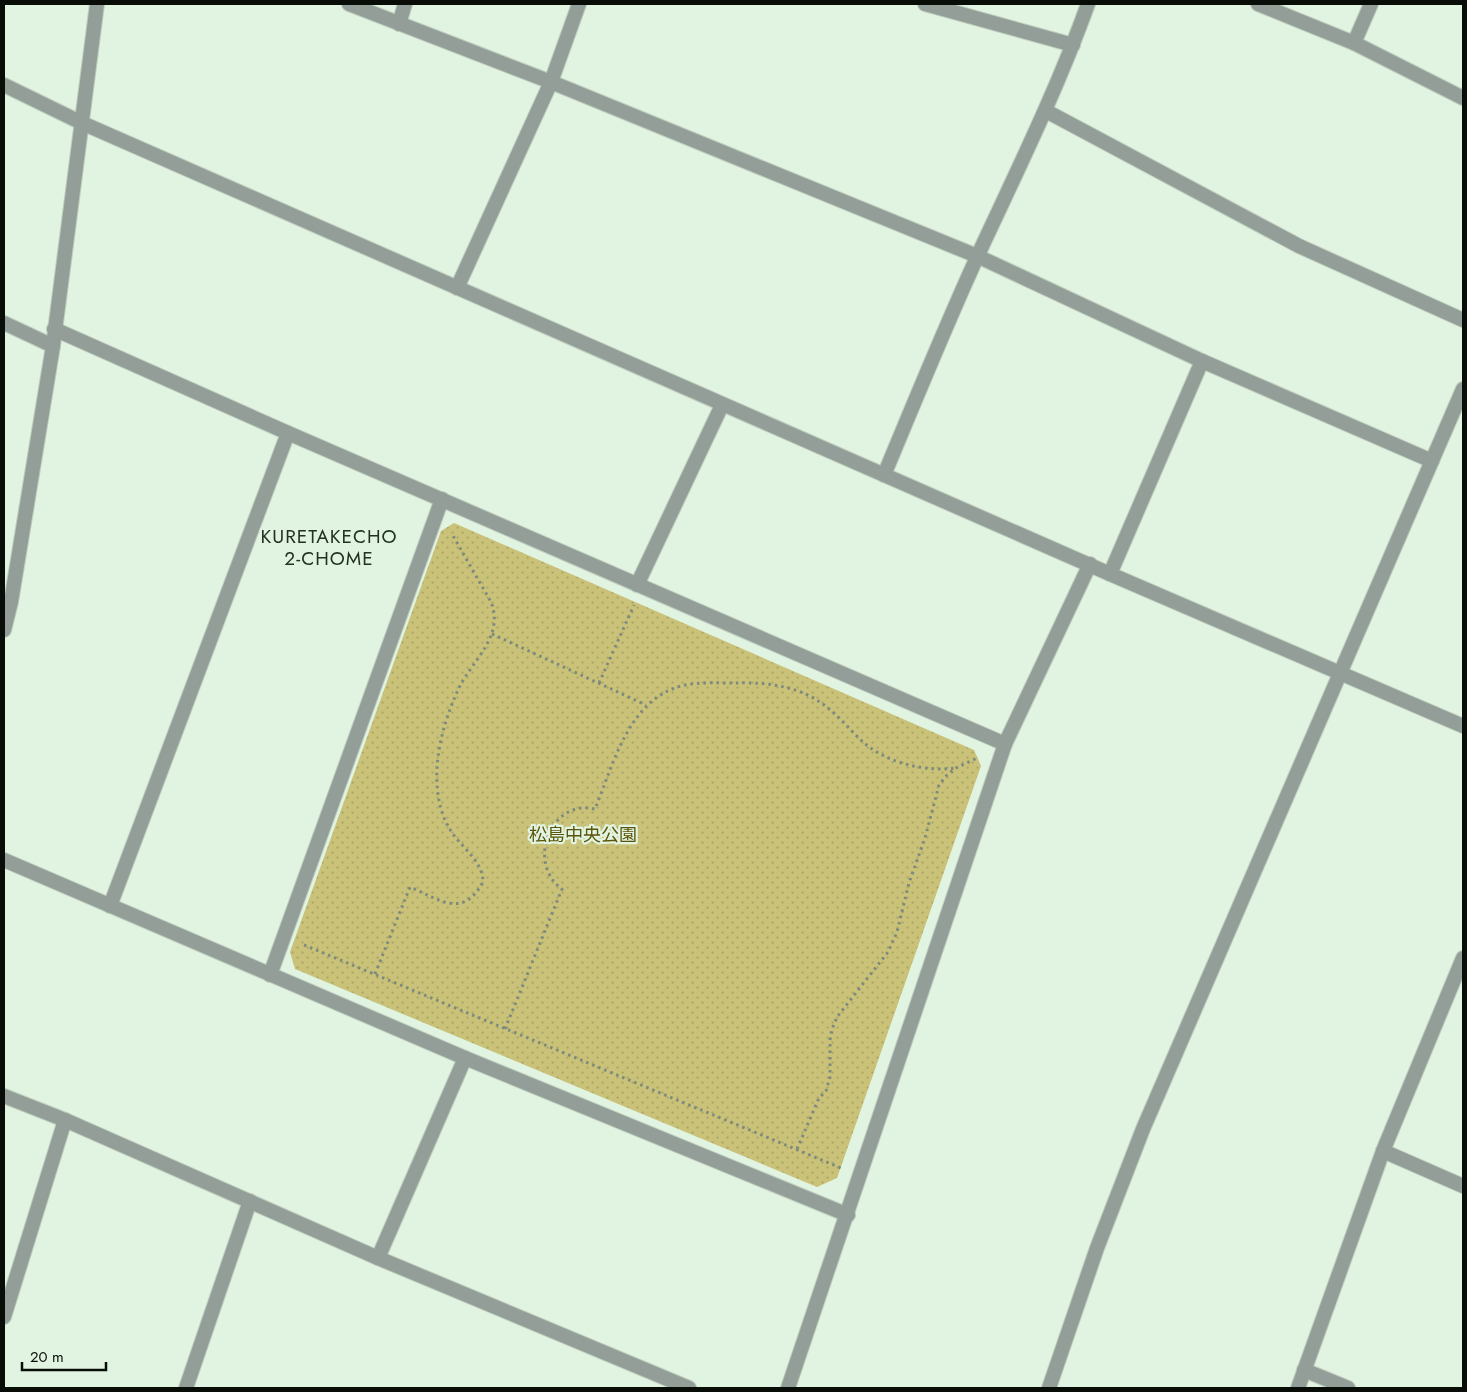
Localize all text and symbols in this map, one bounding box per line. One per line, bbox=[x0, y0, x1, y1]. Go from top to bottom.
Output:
district label: KURETAKECHO 2-CHOME bbox=[261, 523, 398, 572]
park label: 松島中央公園 bbox=[529, 822, 637, 848]
scale bar bbox=[22, 1340, 106, 1372]
text: 20 m bbox=[30, 1346, 64, 1368]

